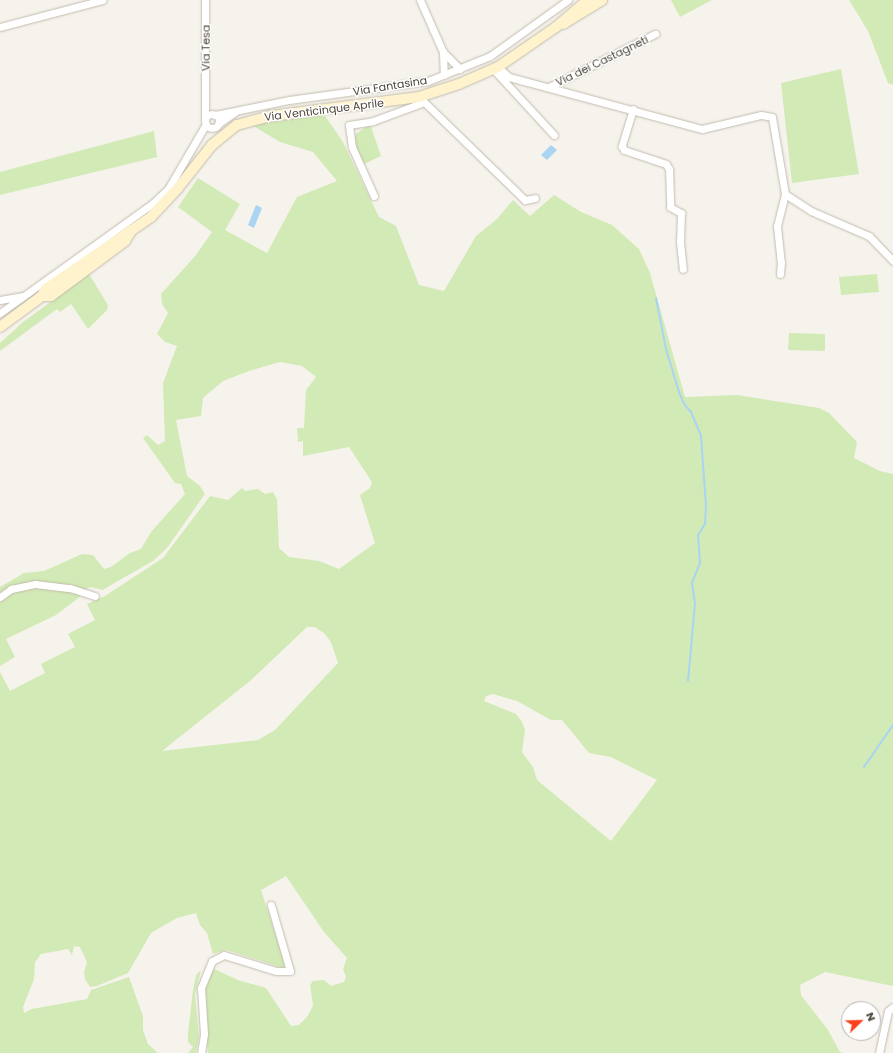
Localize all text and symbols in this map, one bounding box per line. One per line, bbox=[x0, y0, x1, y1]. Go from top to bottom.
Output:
street label: Via Tesa bbox=[199, 25, 213, 71]
street label: Via dei Castagneti bbox=[553, 33, 651, 89]
street label: Via Fantasina bbox=[352, 74, 428, 98]
street label: Via Venticinque Aprile bbox=[263, 96, 385, 124]
north arrow bbox=[841, 1001, 881, 1041]
text: N bbox=[862, 1010, 880, 1024]

